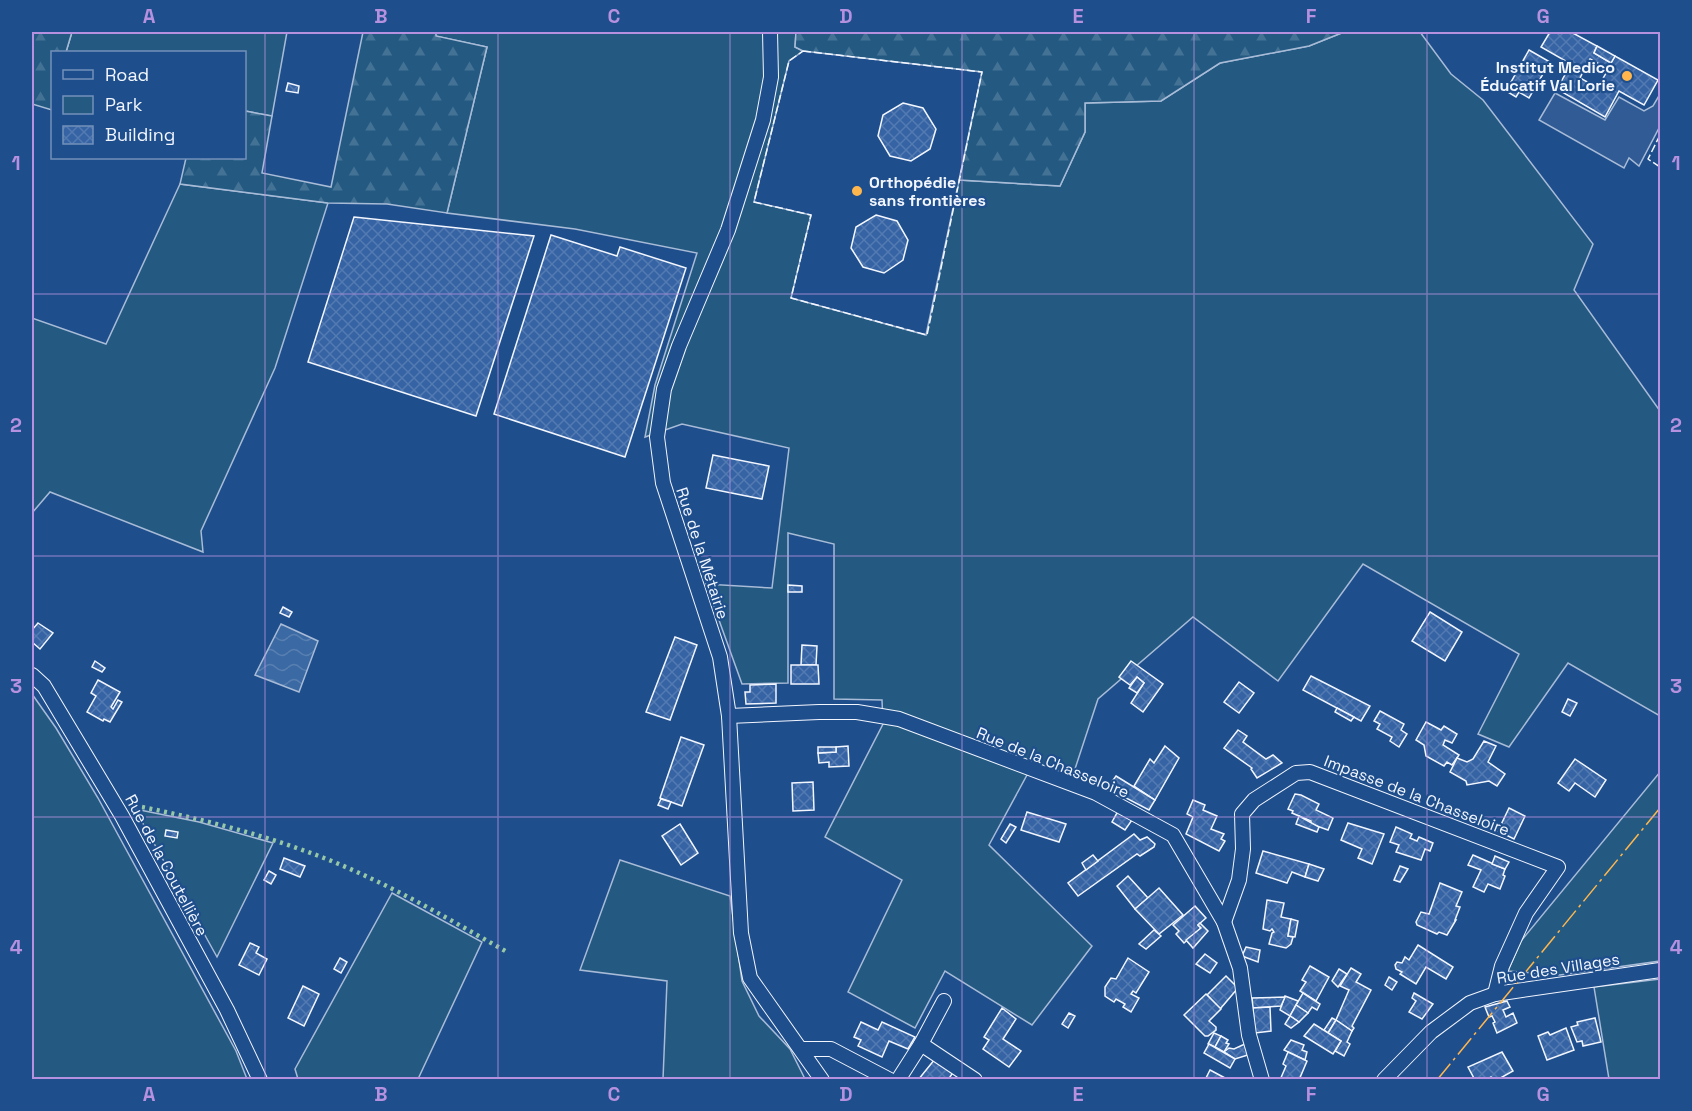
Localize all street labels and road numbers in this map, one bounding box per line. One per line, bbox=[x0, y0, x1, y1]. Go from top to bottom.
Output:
street label: Rue de la Métairie bbox=[671, 485, 734, 622]
street label: Rue de la Chasseloire bbox=[973, 722, 1132, 803]
street label: Impasse de la Chasseloire bbox=[1321, 750, 1513, 841]
street label: Rue de la Coutellière bbox=[120, 791, 213, 940]
street label: Rue des Villages bbox=[1495, 948, 1621, 989]

